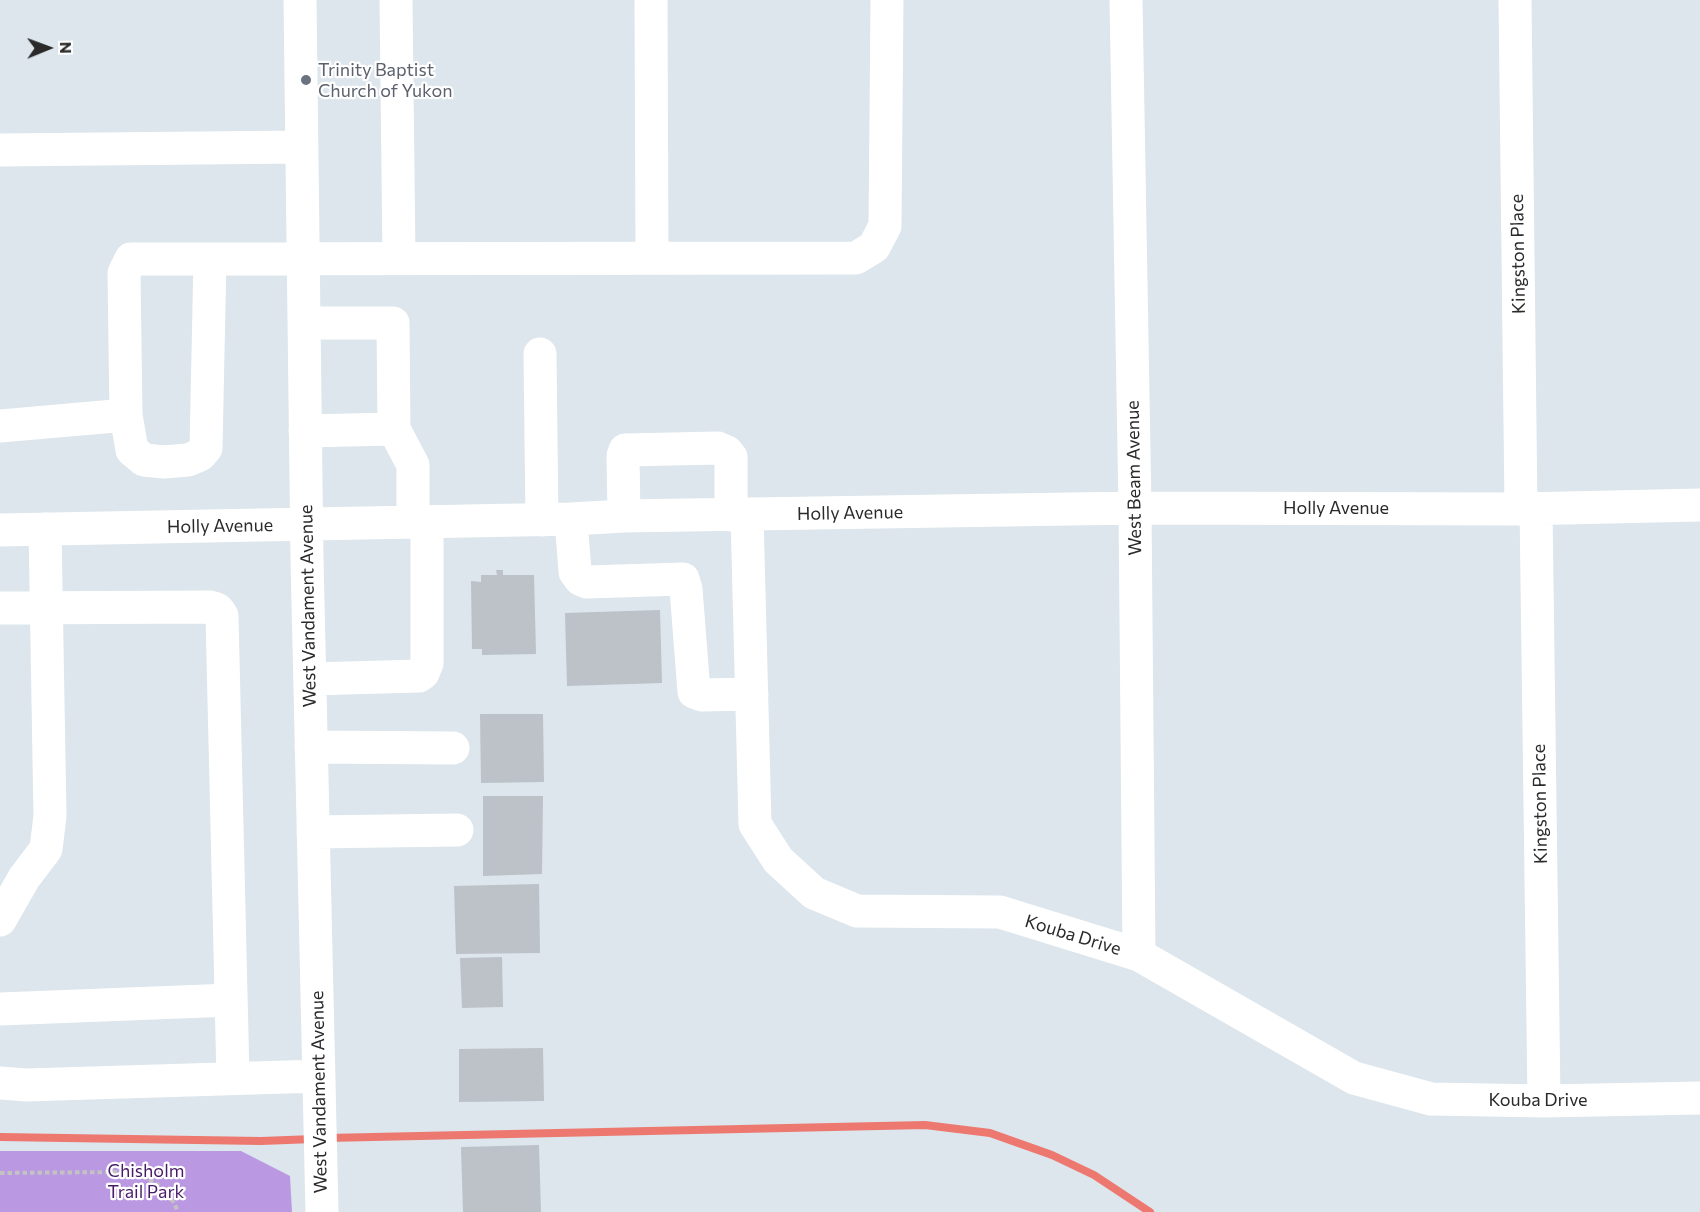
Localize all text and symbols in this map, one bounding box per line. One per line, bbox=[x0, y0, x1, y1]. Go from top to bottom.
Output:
north arrow bbox=[18, 18, 78, 78]
text: N bbox=[57, 42, 76, 54]
place label: Trinity Baptist Church of Yukon bbox=[318, 59, 452, 101]
marker: Trinity Baptist Church of Yukon bbox=[299, 73, 313, 87]
street label: Kingston Place bbox=[1506, 194, 1530, 314]
street label: West Beam Avenue bbox=[1122, 400, 1146, 556]
street label: Holly Avenue bbox=[1283, 497, 1389, 519]
street label: Holly Avenue bbox=[797, 501, 903, 525]
street label: West Vandament Avenue bbox=[295, 504, 321, 708]
street label: Holly Avenue bbox=[167, 514, 273, 538]
street label: Kingston Place bbox=[1528, 744, 1552, 864]
street label: Kouba Drive bbox=[1022, 910, 1124, 960]
street label: West Vandament Avenue bbox=[306, 990, 332, 1194]
street label: Kouba Drive bbox=[1488, 1089, 1588, 1111]
park label: Chisholm Trail Park bbox=[108, 1160, 184, 1202]

